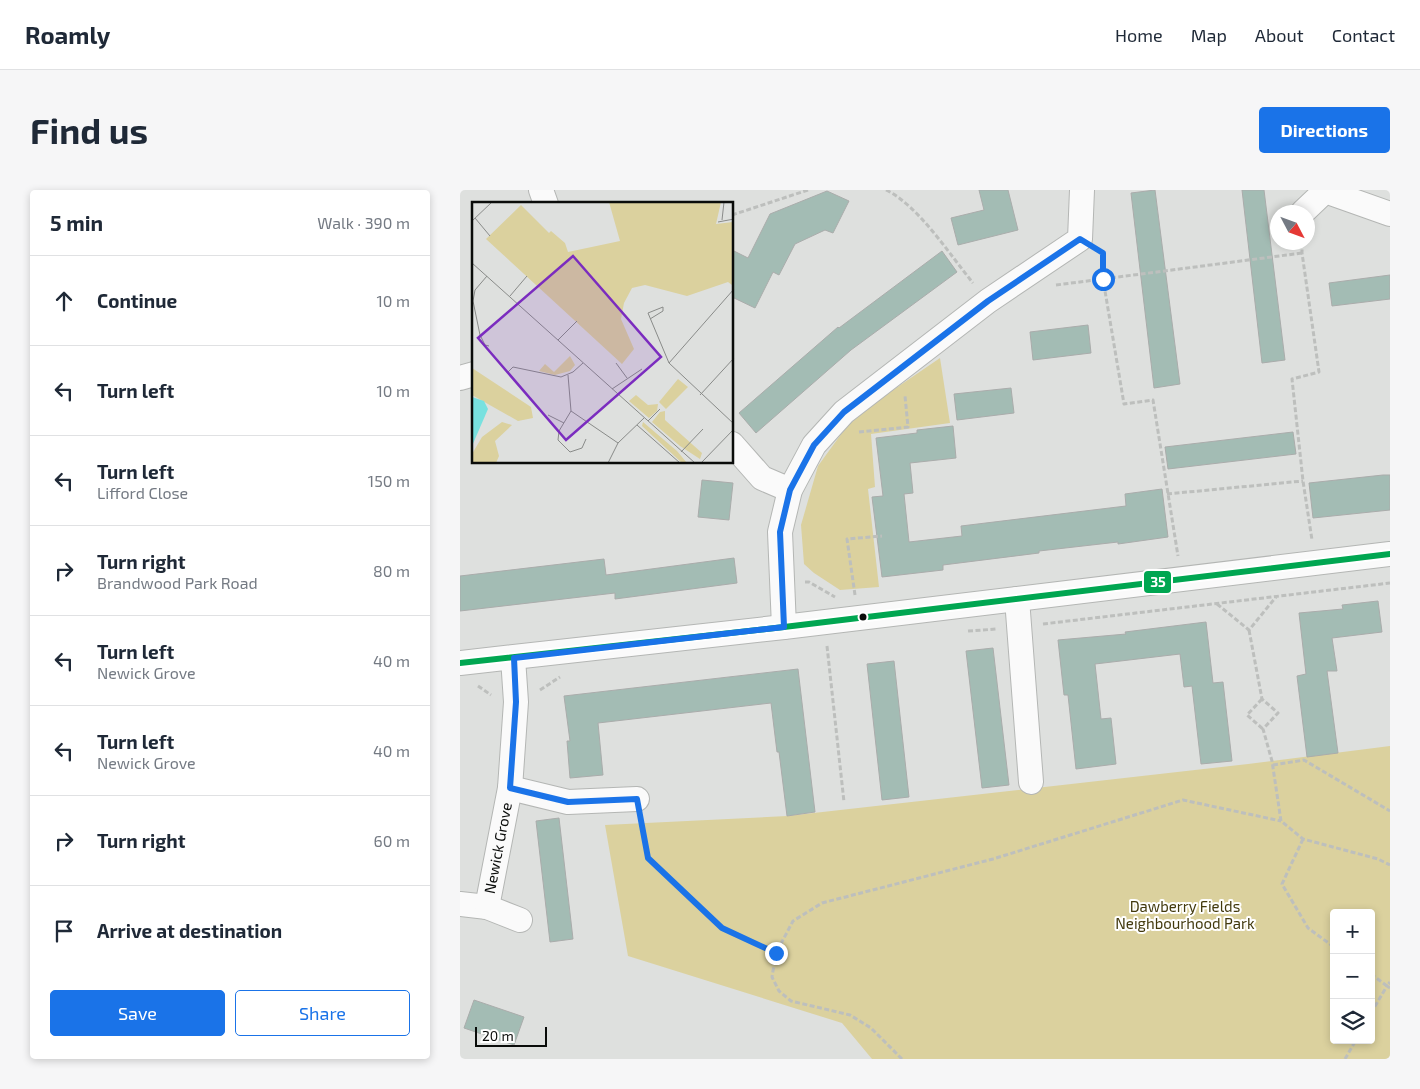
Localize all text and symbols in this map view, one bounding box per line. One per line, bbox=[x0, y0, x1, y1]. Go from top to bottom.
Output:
text: Roamly bbox=[25, 20, 110, 49]
text: Home bbox=[1115, 24, 1163, 46]
text: Map bbox=[1191, 24, 1227, 46]
text: About bbox=[1255, 24, 1304, 46]
text: Contact bbox=[1332, 24, 1395, 46]
button: Directions bbox=[1259, 107, 1390, 153]
text: Find us bbox=[30, 109, 148, 151]
inset map bbox=[472, 202, 734, 464]
north arrow bbox=[1270, 205, 1315, 250]
text: 5 min bbox=[50, 210, 103, 235]
text: Walk · 390 m bbox=[317, 213, 410, 232]
route start bbox=[1092, 268, 1115, 291]
icon: ahead bbox=[50, 287, 78, 315]
text: Continue bbox=[97, 289, 177, 312]
text: 10 m bbox=[376, 291, 410, 310]
icon: left bbox=[50, 377, 78, 405]
text: Turn left bbox=[97, 379, 174, 402]
text: 10 m bbox=[376, 381, 410, 400]
text: Turn left bbox=[97, 460, 174, 483]
icon: left bbox=[50, 467, 78, 495]
text: 150 m bbox=[368, 471, 410, 490]
text: Lifford Close bbox=[97, 483, 188, 502]
text: Turn right bbox=[97, 550, 185, 573]
icon: right bbox=[50, 557, 78, 585]
text: 80 m bbox=[373, 561, 410, 580]
line badge: 35 bbox=[1143, 570, 1172, 594]
text: Brandwood Park Road bbox=[97, 573, 258, 592]
text: 35 bbox=[1150, 573, 1166, 590]
unlabelled marker bbox=[858, 612, 868, 622]
text: Turn left bbox=[97, 640, 174, 663]
icon: left bbox=[50, 647, 78, 675]
text: 40 m bbox=[373, 651, 410, 670]
text: Newick Grove bbox=[97, 663, 196, 682]
text: Turn left bbox=[97, 730, 174, 753]
icon: left bbox=[50, 737, 78, 765]
text: 40 m bbox=[373, 741, 410, 760]
text: Newick Grove bbox=[97, 753, 196, 772]
street label: Newick Grove bbox=[480, 801, 515, 895]
icon: right bbox=[50, 827, 78, 855]
text: Turn right bbox=[97, 829, 185, 852]
text: 60 m bbox=[374, 831, 410, 850]
park label: Dawberry Fields Neighbourhood Park bbox=[1115, 897, 1255, 932]
map controls bbox=[1330, 909, 1375, 1044]
button: + bbox=[1330, 909, 1375, 954]
icon: arrive bbox=[50, 917, 78, 945]
text: Arrive at destination bbox=[97, 919, 282, 942]
route end bbox=[765, 942, 788, 965]
button: − bbox=[1330, 954, 1375, 999]
button: Save bbox=[50, 990, 225, 1036]
button: Share bbox=[235, 990, 410, 1036]
button: layers bbox=[1330, 999, 1375, 1044]
scale bar bbox=[475, 1024, 548, 1047]
text: 20 m bbox=[482, 1027, 514, 1044]

